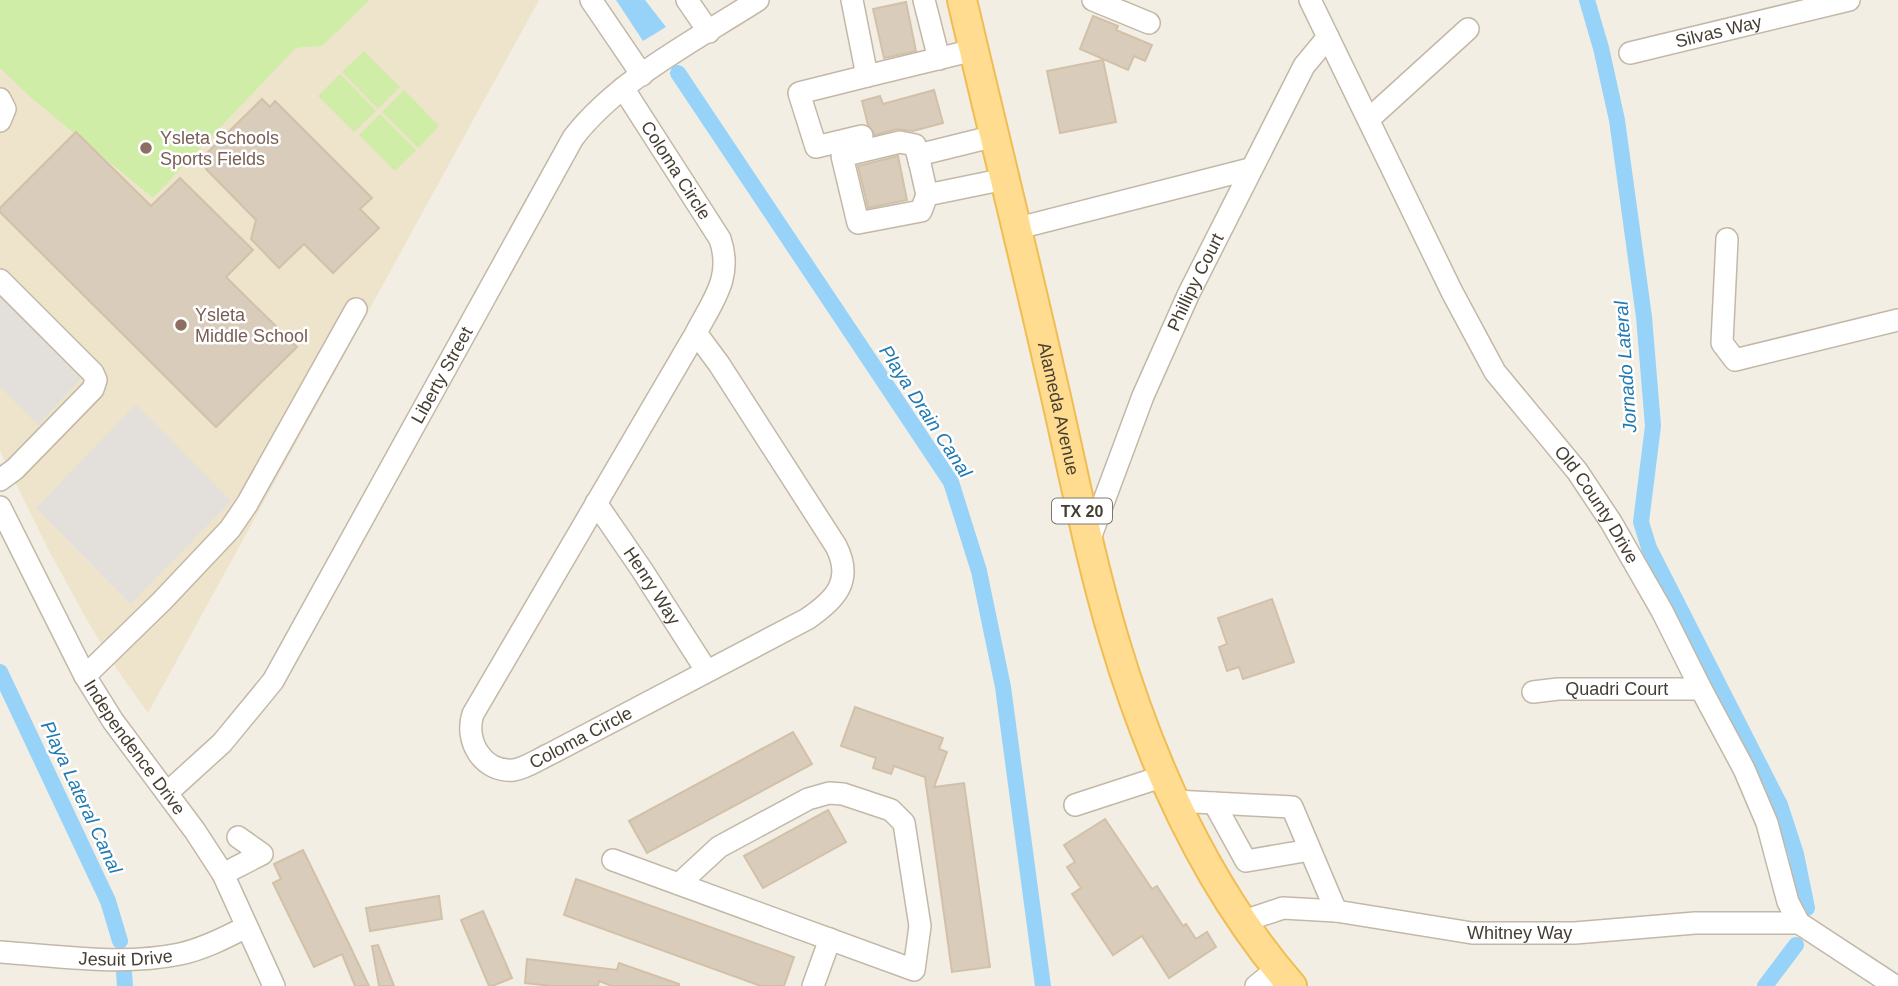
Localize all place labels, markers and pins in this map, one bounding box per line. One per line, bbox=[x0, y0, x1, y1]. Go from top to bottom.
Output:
place label: Ysleta Schools Sports Fields bbox=[160, 128, 279, 169]
marker: Ysleta Schools Sports Fields bbox=[138, 140, 154, 156]
place label: Ysleta Middle School bbox=[195, 305, 308, 346]
marker: Ysleta Middle School bbox=[173, 317, 189, 333]

